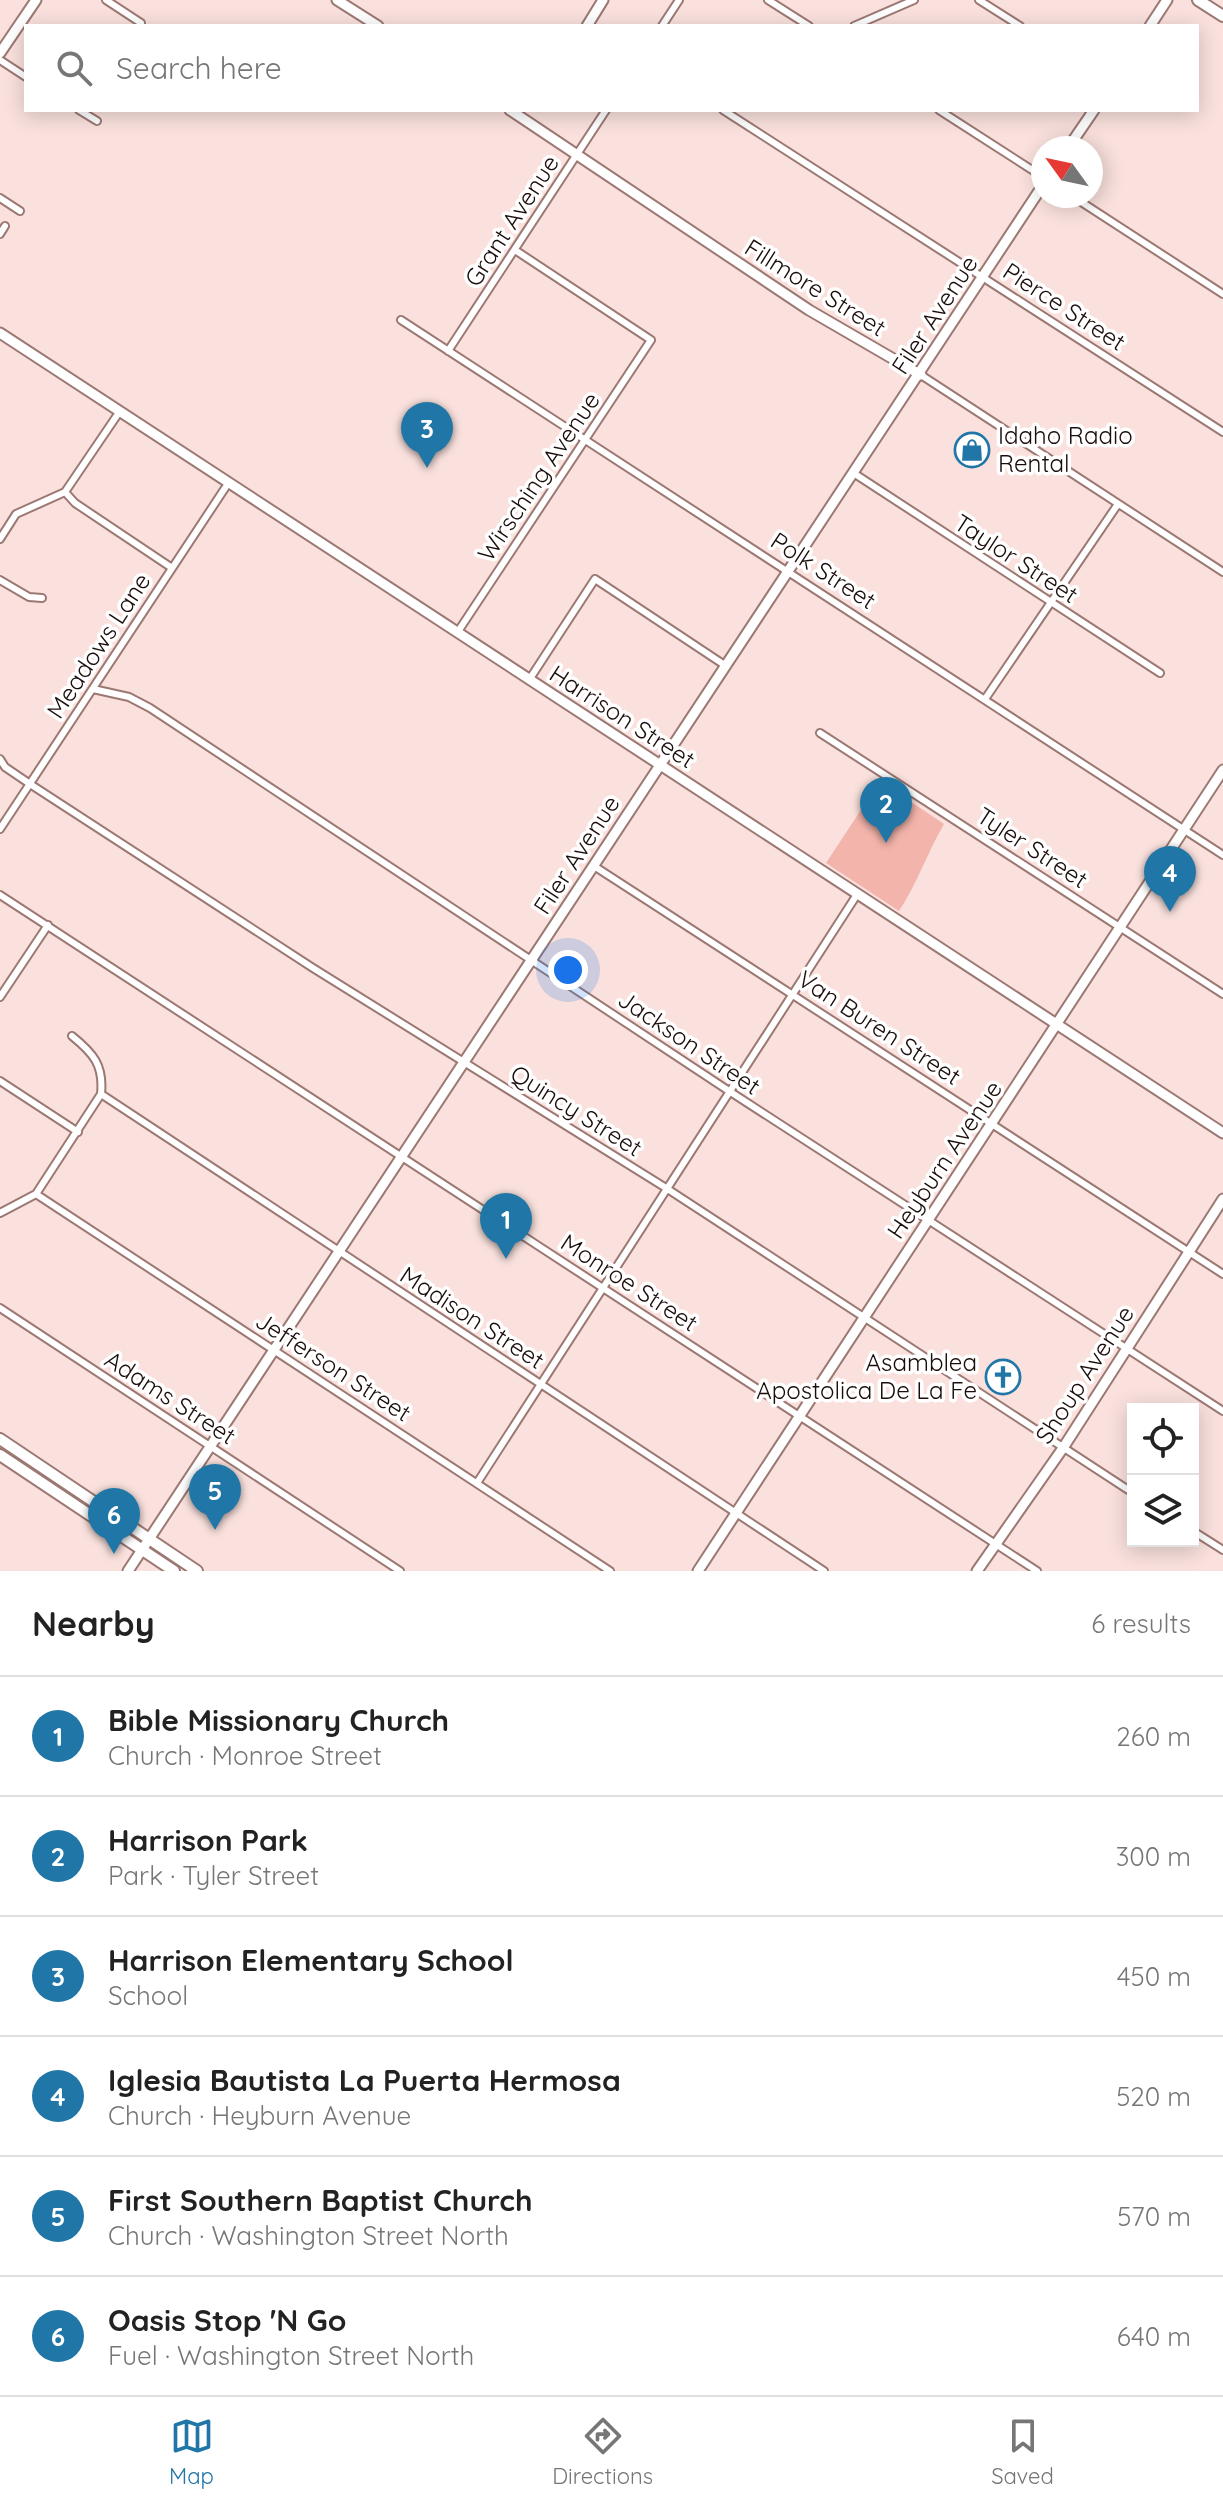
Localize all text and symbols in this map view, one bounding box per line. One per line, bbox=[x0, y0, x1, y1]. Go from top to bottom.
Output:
search box bbox=[24, 24, 1199, 112]
icon: search bbox=[52, 46, 96, 90]
text: Search here bbox=[116, 49, 282, 87]
north arrow bbox=[1031, 136, 1103, 208]
street label: Grant Avenue bbox=[458, 149, 565, 292]
street label: Fillmore Street bbox=[739, 232, 892, 342]
street label: Filer Avenue bbox=[885, 249, 984, 379]
street label: Pierce Street bbox=[998, 255, 1131, 357]
street label: Wirsching Avenue bbox=[471, 386, 606, 567]
pin: 3 bbox=[401, 402, 453, 468]
place label: Idaho Radio Rental bbox=[998, 420, 1133, 478]
shop icon: Idaho Radio Rental bbox=[953, 431, 991, 469]
street label: Taylor Street bbox=[949, 507, 1084, 609]
street label: Polk Street bbox=[765, 525, 882, 615]
street label: Meadows Lane bbox=[40, 567, 156, 724]
street label: Harrison Street bbox=[544, 658, 701, 774]
pin: 2 bbox=[860, 777, 912, 843]
street label: Filer Avenue bbox=[527, 789, 626, 919]
street label: Tyler Street bbox=[971, 800, 1094, 894]
pin: 4 bbox=[1144, 846, 1196, 912]
your location bbox=[548, 950, 588, 990]
street label: Van Buren Street bbox=[792, 963, 967, 1091]
street label: Jackson Street bbox=[613, 984, 766, 1101]
street label: Quincy Street bbox=[505, 1058, 648, 1162]
street label: Heyburn Avenue bbox=[880, 1075, 1008, 1244]
pin: 1 bbox=[480, 1193, 532, 1259]
street label: Monroe Street bbox=[555, 1227, 704, 1338]
street label: Madison Street bbox=[395, 1259, 550, 1375]
street label: Shoup Avenue bbox=[1028, 1300, 1140, 1449]
street label: Jefferson Street bbox=[250, 1305, 417, 1428]
street label: Adams Street bbox=[100, 1344, 242, 1451]
place label: Asamblea Apostolica De La Fe bbox=[756, 1347, 977, 1405]
church icon: Asamblea Apostolica De La Fe bbox=[984, 1358, 1022, 1396]
map controls bbox=[1127, 1403, 1199, 1547]
button: locate bbox=[1127, 1403, 1199, 1475]
pin: 5 bbox=[189, 1464, 241, 1530]
button: layers bbox=[1127, 1475, 1199, 1547]
pin: 6 bbox=[88, 1488, 140, 1554]
text: Nearby bbox=[32, 1602, 155, 1645]
text: 6 results bbox=[1091, 1607, 1191, 1640]
text: Bible Missionary Church bbox=[108, 1701, 449, 1739]
text: 1 bbox=[53, 1720, 63, 1753]
text: 260 m bbox=[1116, 1720, 1191, 1753]
text: Church · Monroe Street bbox=[108, 1739, 382, 1772]
text: Harrison Park bbox=[108, 1821, 308, 1859]
text: 2 bbox=[51, 1840, 65, 1873]
text: 300 m bbox=[1116, 1840, 1191, 1873]
text: Park · Tyler Street bbox=[108, 1859, 319, 1892]
text: Harrison Elementary School bbox=[108, 1941, 514, 1979]
text: 3 bbox=[51, 1960, 65, 1993]
text: 450 m bbox=[1117, 1960, 1191, 1993]
text: School bbox=[108, 1979, 188, 2012]
text: Iglesia Bautista La Puerta Hermosa bbox=[108, 2061, 621, 2099]
text: 4 bbox=[50, 2080, 66, 2113]
text: 520 m bbox=[1116, 2080, 1191, 2113]
text: Church · Heyburn Avenue bbox=[108, 2099, 411, 2132]
text: First Southern Baptist Church bbox=[108, 2181, 533, 2219]
text: 5 bbox=[51, 2200, 65, 2233]
text: 570 m bbox=[1117, 2200, 1191, 2233]
text: Church · Washington Street North bbox=[108, 2219, 509, 2252]
text: Oasis Stop 'N Go bbox=[108, 2301, 346, 2339]
text: 6 bbox=[51, 2320, 65, 2353]
text: 640 m bbox=[1117, 2320, 1191, 2353]
text: Fuel · Washington Street North bbox=[108, 2339, 474, 2372]
tab: Map bbox=[169, 2414, 214, 2490]
tab: Directions bbox=[552, 2414, 653, 2490]
tab: Saved bbox=[991, 2414, 1054, 2490]

